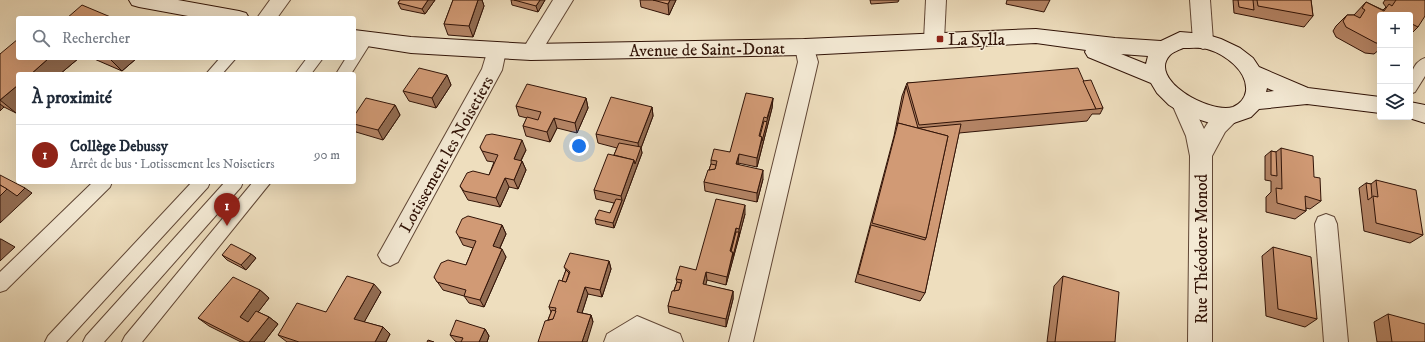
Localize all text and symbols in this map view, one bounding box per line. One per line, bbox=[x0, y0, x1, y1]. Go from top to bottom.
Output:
map controls bbox=[1377, 12, 1413, 120]
button: + bbox=[1377, 12, 1413, 48]
search box bbox=[16, 16, 356, 60]
icon: search bbox=[30, 27, 52, 49]
text: Rechercher bbox=[62, 29, 130, 48]
place label: La Sylla bbox=[948, 29, 1006, 51]
marker: La Sylla bbox=[935, 34, 945, 44]
street label: Avenue de Saint-Donat bbox=[629, 38, 786, 62]
button: − bbox=[1377, 48, 1413, 84]
street label: Lotissement les Noisetiers bbox=[395, 72, 499, 237]
button: layers bbox=[1377, 84, 1413, 120]
text: À proximité bbox=[32, 87, 112, 109]
your location bbox=[569, 136, 589, 156]
text: Collège Debussy bbox=[70, 137, 168, 156]
text: 1 bbox=[43, 147, 47, 163]
text: 90 m bbox=[314, 147, 340, 163]
text: Arrêt de bus · Lotissement les Noisetiers bbox=[70, 156, 275, 172]
street label: Rue Théodore Monod bbox=[1191, 173, 1213, 324]
pin: 1 bbox=[214, 193, 240, 226]

